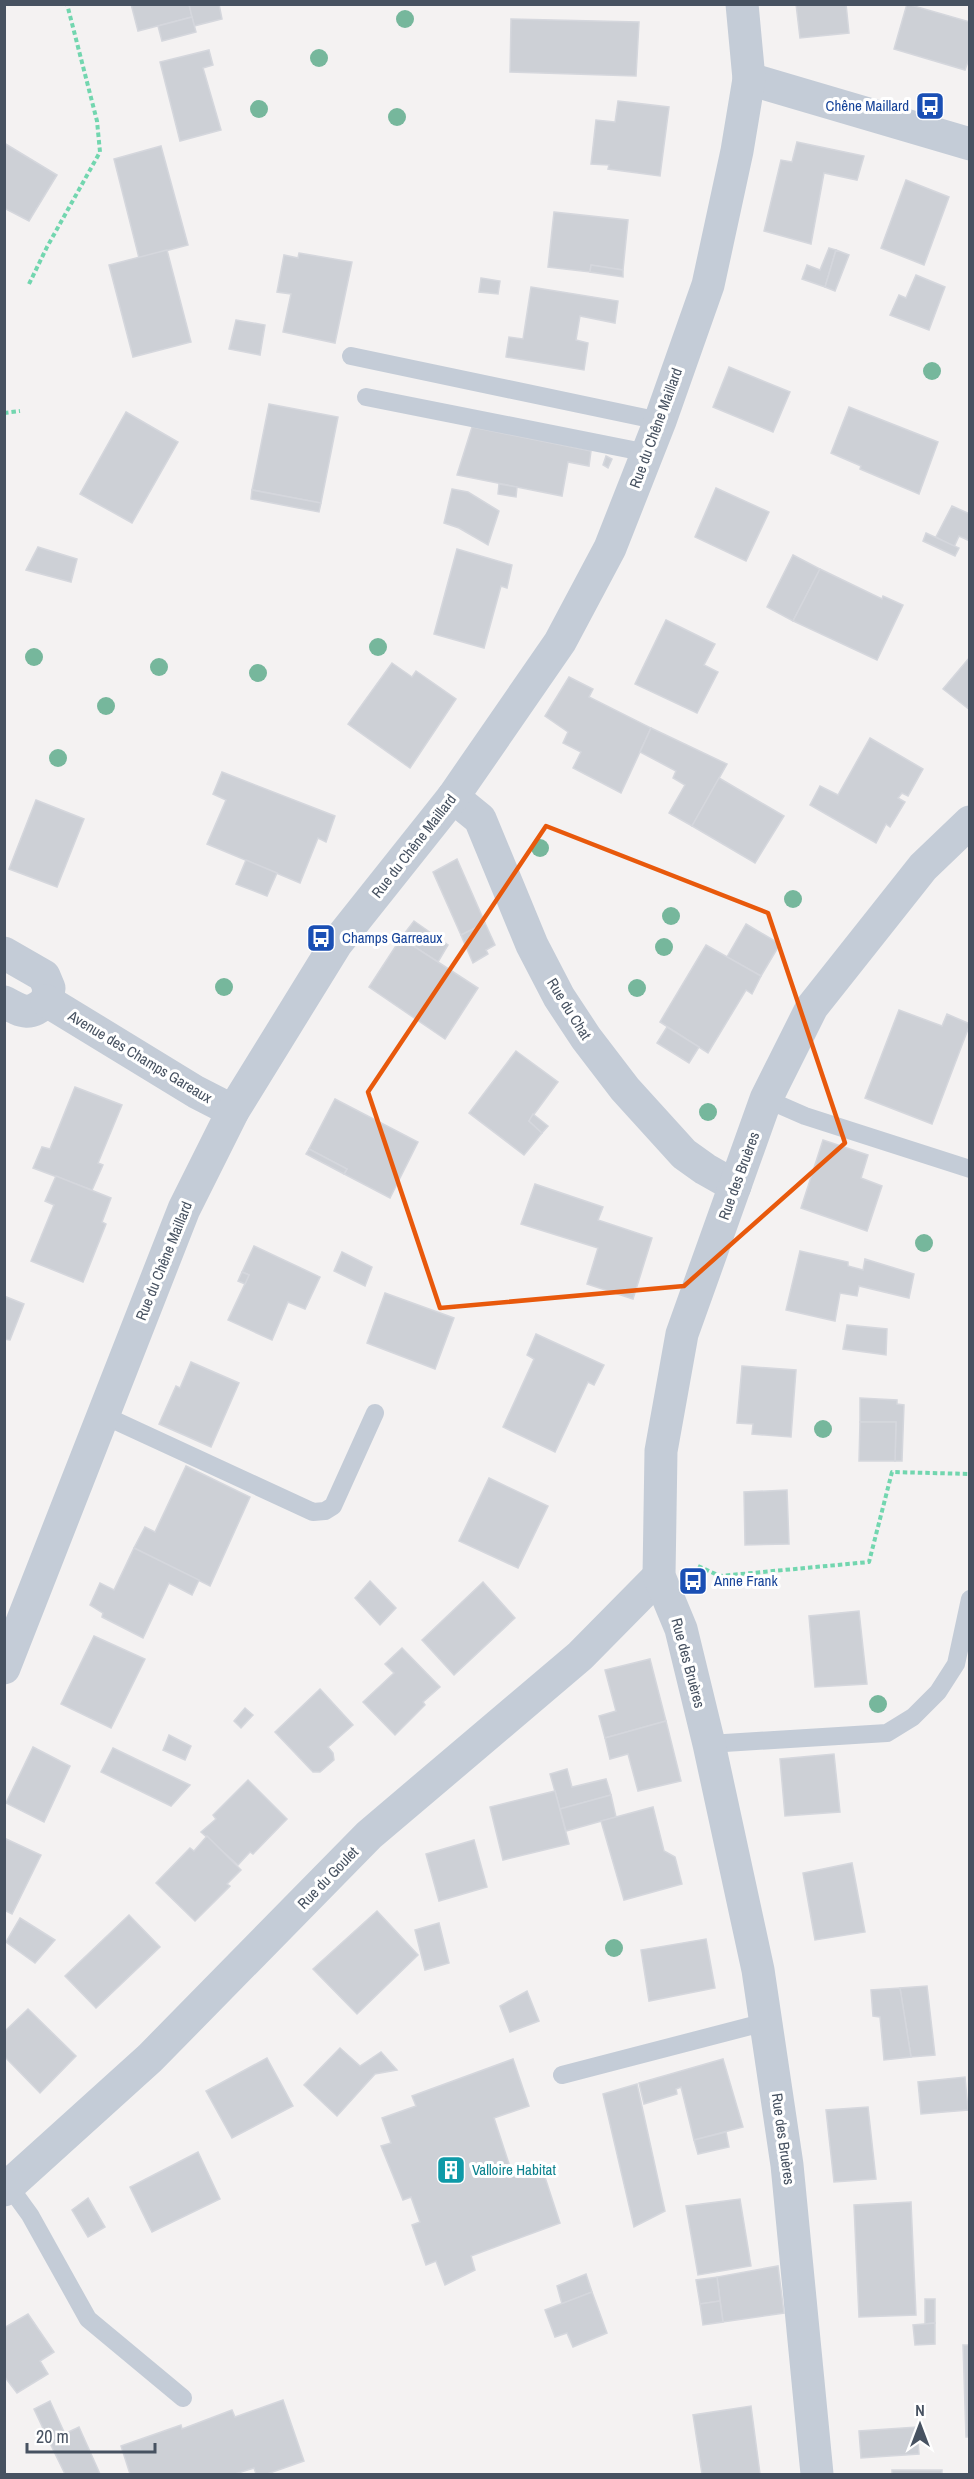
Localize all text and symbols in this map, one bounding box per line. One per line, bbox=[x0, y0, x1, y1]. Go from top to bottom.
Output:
bus stop icon: Chêne Maillard bbox=[914, 90, 946, 122]
place label: Chêne Maillard bbox=[826, 95, 909, 116]
street label: Rue du Chêne Maillard bbox=[624, 365, 687, 491]
street label: Rue du Chêne Maillard bbox=[366, 789, 461, 902]
bus stop icon: Champs Garreaux bbox=[305, 922, 337, 954]
place label: Champs Garreaux bbox=[342, 927, 443, 948]
street label: Rue du Chat bbox=[542, 974, 597, 1044]
street label: Avenue des Champs Gareaux bbox=[63, 1005, 217, 1108]
street label: Rue des Bruères bbox=[713, 1129, 764, 1223]
street label: Rue du Chêne Maillard bbox=[130, 1198, 197, 1323]
bus stop icon: Anne Frank bbox=[677, 1565, 709, 1597]
place label: Anne Frank bbox=[713, 1570, 778, 1591]
street label: Rue des Bruères bbox=[666, 1616, 711, 1710]
street label: Rue du Goulet bbox=[293, 1841, 363, 1913]
street label: Rue des Bruères bbox=[767, 2092, 800, 2186]
building icon: Valloire Habitat bbox=[435, 2154, 467, 2186]
place label: Valloire Habitat bbox=[472, 2159, 556, 2180]
north arrow bbox=[890, 2395, 950, 2455]
text: N bbox=[915, 2399, 925, 2421]
scale bar bbox=[27, 2416, 154, 2454]
text: 20 m bbox=[36, 2424, 69, 2449]

